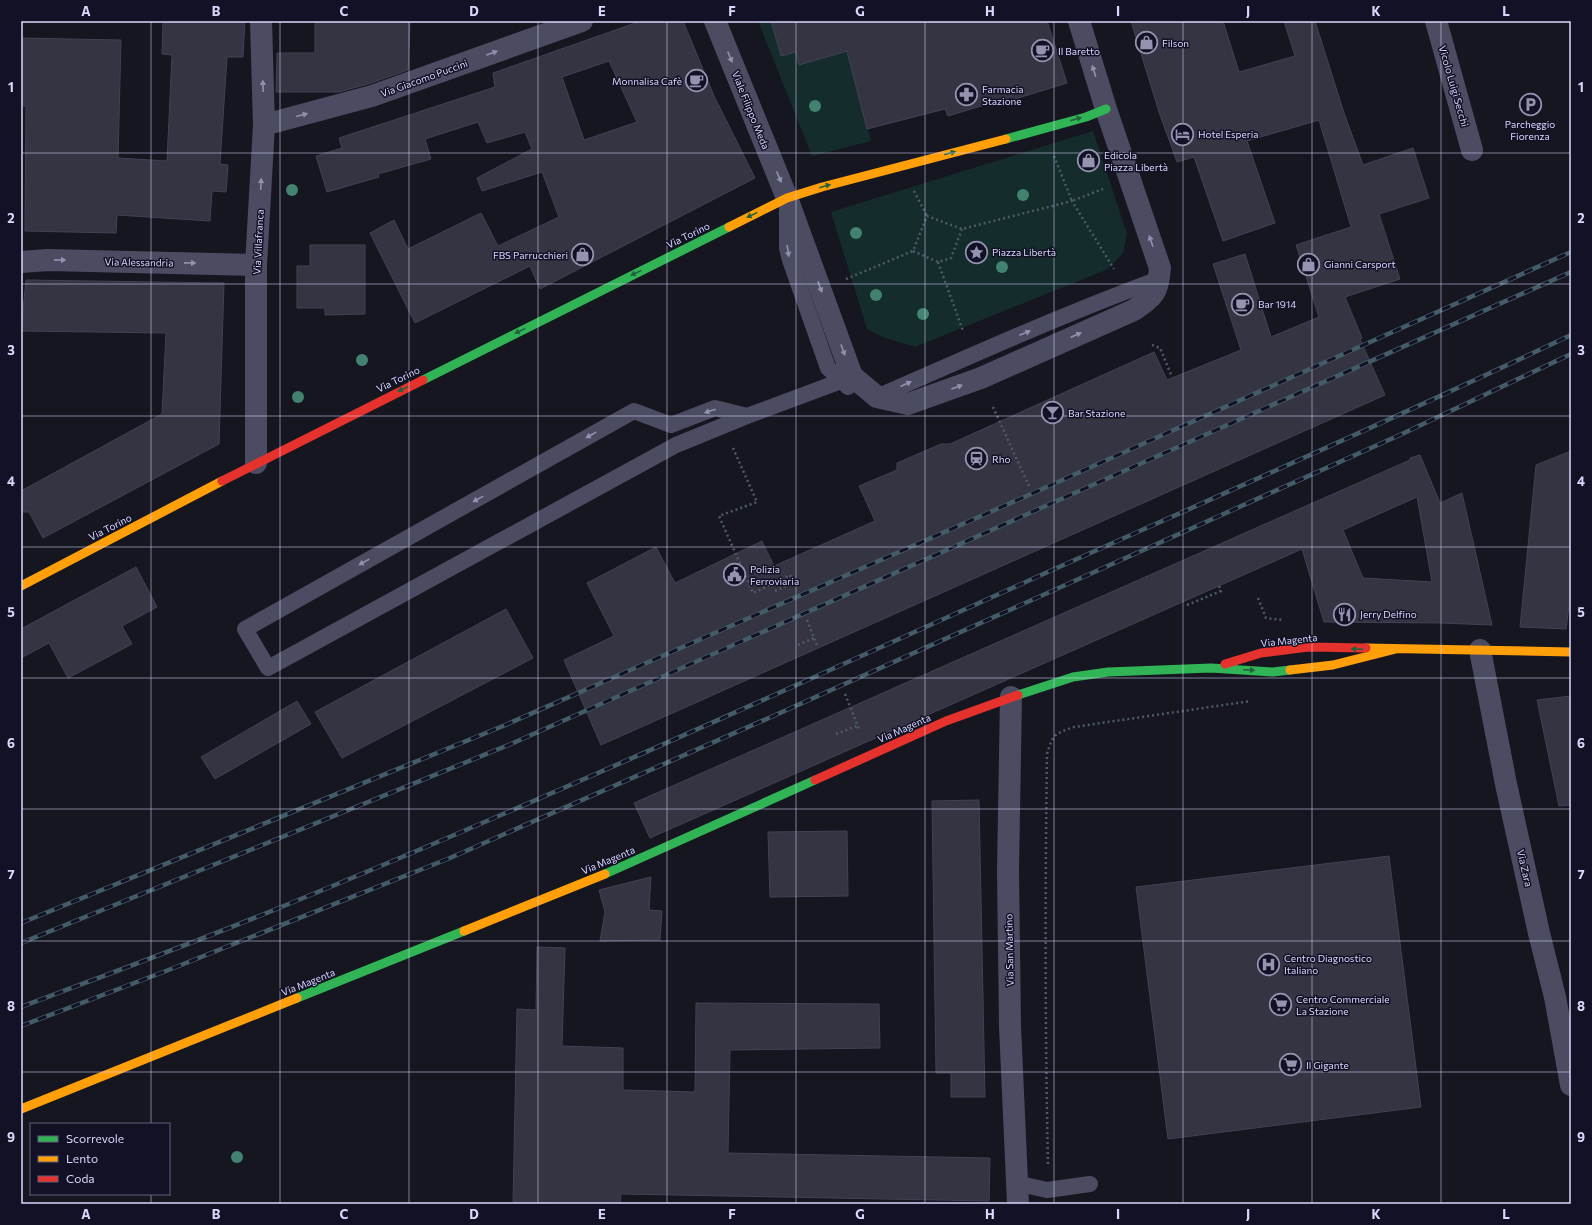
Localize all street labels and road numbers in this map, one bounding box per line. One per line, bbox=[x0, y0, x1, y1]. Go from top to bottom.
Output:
street label: Vicolo Luigi Secchi bbox=[1437, 44, 1471, 128]
street label: Via Giacomo Puccini bbox=[379, 57, 469, 99]
street label: Viale Filippo Meda bbox=[730, 69, 772, 151]
street label: Via Villafranca bbox=[250, 209, 266, 275]
street label: Via Torino bbox=[664, 219, 712, 251]
street label: Via Alessandria bbox=[104, 255, 174, 269]
street label: Via Torino bbox=[374, 363, 422, 395]
street label: Via Torino bbox=[87, 511, 133, 543]
street label: Via Magenta bbox=[1260, 631, 1318, 649]
street label: Via Magenta bbox=[876, 711, 932, 745]
street label: Via Magenta bbox=[579, 843, 637, 877]
street label: Via Zara bbox=[1515, 848, 1535, 888]
street label: Via San Martino bbox=[1002, 914, 1016, 986]
street label: Via Magenta bbox=[279, 966, 337, 998]

